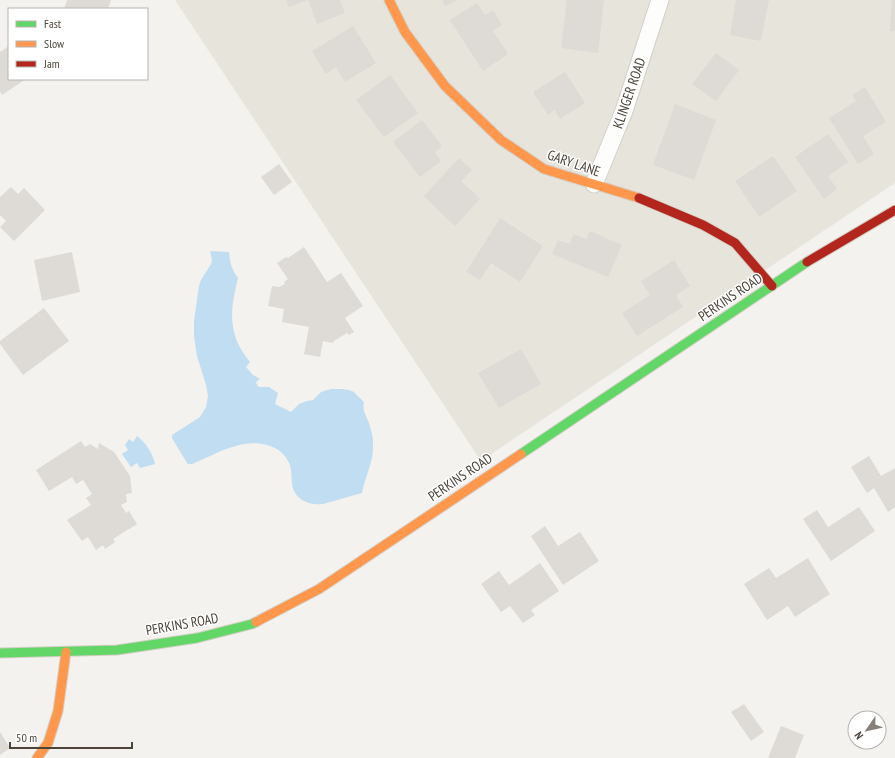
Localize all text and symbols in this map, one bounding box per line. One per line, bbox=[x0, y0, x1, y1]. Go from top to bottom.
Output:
legend bbox=[8, 8, 148, 80]
text: Fast bbox=[44, 16, 62, 31]
text: Slow bbox=[44, 36, 65, 51]
street label: KLINGER ROAD bbox=[608, 55, 650, 131]
text: Jam bbox=[43, 56, 60, 71]
street label: GARY LANE bbox=[545, 146, 603, 180]
street label: PERKINS ROAD bbox=[695, 269, 765, 325]
street label: PERKINS ROAD bbox=[425, 449, 495, 505]
street label: PERKINS ROAD bbox=[144, 609, 220, 639]
north arrow bbox=[847, 710, 887, 750]
scale bar bbox=[10, 724, 132, 750]
text: N bbox=[851, 729, 866, 742]
text: 50 m bbox=[16, 730, 37, 745]

